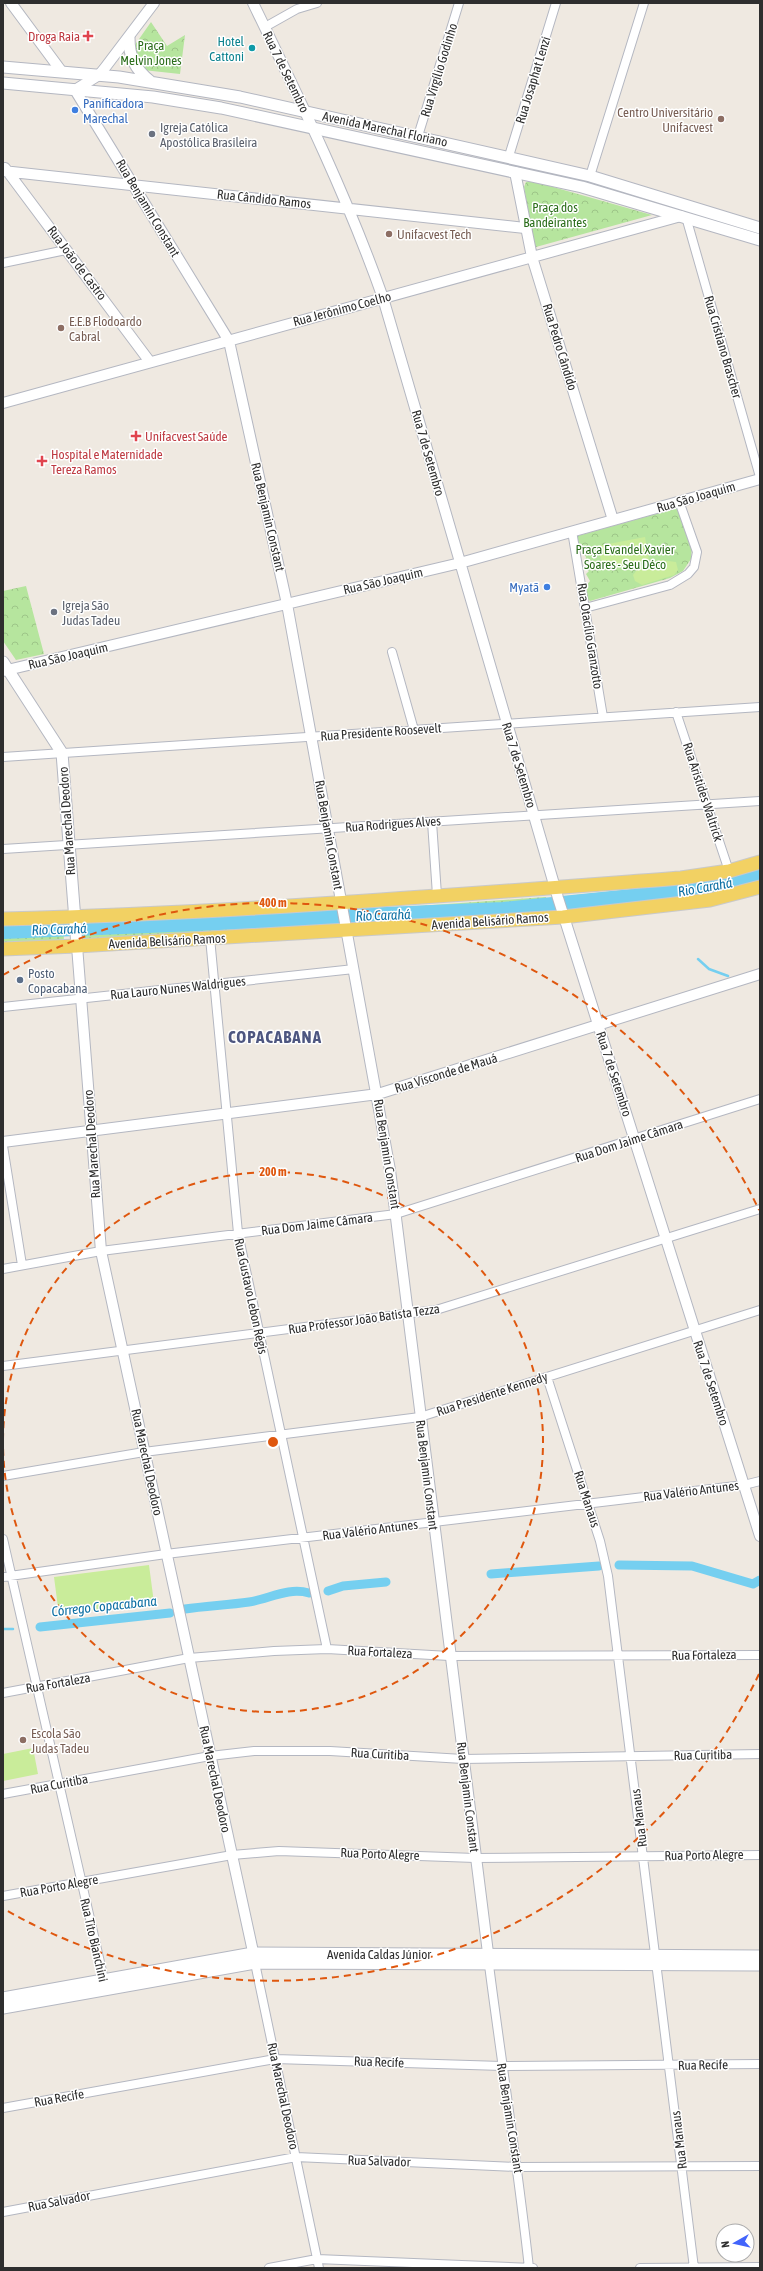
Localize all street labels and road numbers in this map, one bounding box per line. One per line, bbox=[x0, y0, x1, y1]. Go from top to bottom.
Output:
street label: Rua Virgílio Godinho bbox=[418, 21, 460, 119]
street label: Rua 7 de Setembro bbox=[260, 29, 312, 115]
street label: Rua Josaphat Lenzi bbox=[513, 35, 553, 125]
street label: Avenida Marechal Floriano bbox=[321, 108, 449, 150]
street label: Rua Benjamin Constant bbox=[113, 157, 183, 260]
street label: Rua Cândido Ramos bbox=[216, 187, 312, 211]
street label: Rua João de Castro bbox=[44, 223, 110, 303]
street label: Rua Jerônimo Coelho bbox=[291, 289, 393, 329]
street label: Rua Cristiano Brascher bbox=[701, 294, 745, 400]
street label: Rua Pedro Cândido bbox=[540, 302, 580, 392]
street label: Rua 7 de Setembro bbox=[409, 408, 447, 498]
street label: Rua Benjamin Constant bbox=[248, 461, 288, 573]
street label: Rua São Joaquim bbox=[655, 479, 737, 515]
street label: Rua São Joaquim bbox=[342, 565, 424, 597]
street label: Rua Otacílio Granzotto bbox=[574, 582, 606, 690]
street label: Rua São Joaquim bbox=[27, 640, 109, 672]
street label: Rua Presidente Roosevelt bbox=[320, 720, 442, 744]
street label: Rua 7 de Setembro bbox=[499, 720, 539, 810]
street label: Rua Aristides Waltrick bbox=[680, 741, 726, 844]
street label: Rua Marechal Deodoro bbox=[56, 766, 78, 876]
street label: Rua Benjamin Constant bbox=[312, 779, 346, 891]
street label: Rua Rodrigues Alves bbox=[345, 813, 442, 835]
street label: Avenida Belisário Ramos bbox=[431, 909, 549, 933]
street label: Avenida Belisário Ramos bbox=[108, 930, 226, 952]
street label: Rua Lauro Nunes Waldrigues bbox=[110, 973, 247, 1003]
street label: Rua 7 de Setembro bbox=[593, 1030, 635, 1118]
street label: Rua Visconde de Mauá bbox=[393, 1050, 499, 1096]
street label: Rua Marechal Deodoro bbox=[81, 1089, 103, 1199]
street label: Rua Benjamin Constant bbox=[371, 1098, 403, 1210]
street label: Rua Dom Jaime Câmara bbox=[573, 1117, 685, 1165]
street label: Rua Dom Jaime Câmara bbox=[260, 1210, 374, 1238]
street label: Rua Gustavo Lebon Régis bbox=[231, 1237, 271, 1356]
street label: Rua Professor João Batista Tezza bbox=[287, 1301, 441, 1337]
street label: Rua 7 de Setembro bbox=[690, 1339, 732, 1427]
street label: Rua Presidente Kennedy bbox=[435, 1369, 550, 1419]
street label: Rua Marechal Deodoro bbox=[128, 1407, 166, 1517]
street label: Rua Benjamin Constant bbox=[413, 1419, 441, 1531]
street label: Rua Manaus bbox=[571, 1469, 603, 1530]
street label: Rua Valério Antunes bbox=[642, 1478, 740, 1504]
street label: Rua Valério Antunes bbox=[321, 1517, 419, 1543]
street label: Rua Fortaleza bbox=[347, 1643, 413, 1661]
street label: Rua Fortaleza bbox=[671, 1647, 737, 1663]
street label: Rua Fortaleza bbox=[25, 1670, 91, 1696]
street label: Rua Marechal Deodoro bbox=[196, 1724, 234, 1834]
street label: Rua Benjamin Constant bbox=[454, 1741, 482, 1853]
street label: Rua Curitiba bbox=[350, 1745, 410, 1763]
street label: Rua Curitiba bbox=[674, 1747, 732, 1763]
street label: Rua Curitiba bbox=[29, 1771, 89, 1797]
street label: Rua Manaus bbox=[628, 1788, 650, 1848]
street label: Rua Porto Alegre bbox=[340, 1845, 420, 1863]
street label: Rua Porto Alegre bbox=[664, 1847, 744, 1863]
street label: Rua Porto Alegre bbox=[19, 1872, 99, 1900]
street label: Rua Tito Bianchini bbox=[77, 1897, 111, 1983]
street label: Avenida Caldas Júnior bbox=[327, 1947, 431, 1962]
street label: Rua Marechal Deodoro bbox=[264, 2041, 302, 2151]
street label: Rua Recife bbox=[354, 2054, 404, 2070]
street label: Rua Recife bbox=[678, 2057, 728, 2073]
street label: Rua Benjamin Constant bbox=[494, 2062, 526, 2174]
street label: Rua Recife bbox=[33, 2086, 85, 2110]
street label: Rua Manaus bbox=[668, 2110, 690, 2170]
street label: Rua Salvador bbox=[347, 2152, 411, 2170]
street label: Rua Salvador bbox=[27, 2188, 91, 2214]

